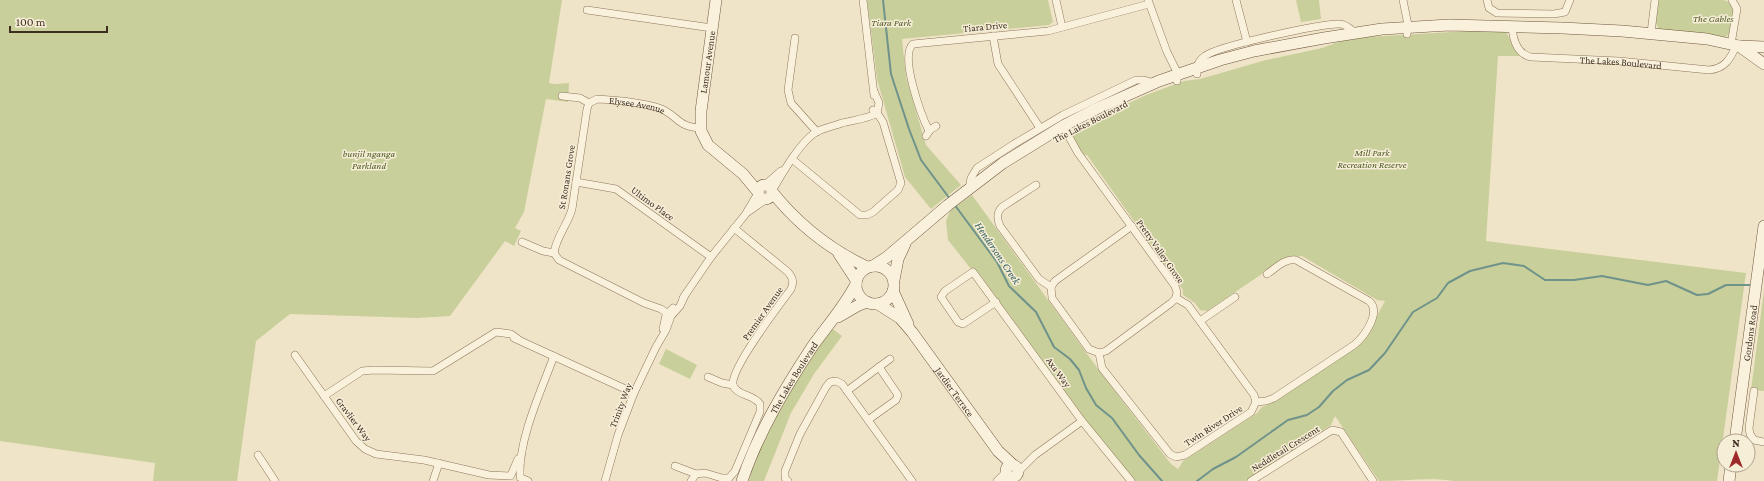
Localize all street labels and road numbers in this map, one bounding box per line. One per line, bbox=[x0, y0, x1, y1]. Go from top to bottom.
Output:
street label: Tiara Drive bbox=[963, 19, 1008, 34]
street label: Lamour Avenue bbox=[698, 30, 717, 94]
street label: The Lakes Boulevard bbox=[1579, 54, 1663, 71]
street label: Elysee Avenue bbox=[609, 95, 668, 116]
street label: The Lakes Boulevard bbox=[1051, 98, 1130, 145]
street label: St Ronans Grove bbox=[556, 144, 577, 210]
street label: Ultimo Place bbox=[629, 184, 677, 223]
street label: Pretty Valley Grove bbox=[1134, 217, 1187, 286]
street label: Premier Avenue bbox=[740, 284, 785, 342]
street label: Gordons Road bbox=[1741, 304, 1759, 362]
street label: The Lakes Boulevard bbox=[768, 339, 821, 415]
street label: Axa Way bbox=[1044, 355, 1073, 390]
street label: Jardier Terrace bbox=[933, 364, 976, 419]
street label: Trinity Way bbox=[607, 381, 634, 429]
street label: Gravlier Way bbox=[334, 395, 374, 444]
street label: Twin River Drive bbox=[1182, 402, 1245, 448]
street label: Neddletail Crescent bbox=[1249, 423, 1322, 474]

